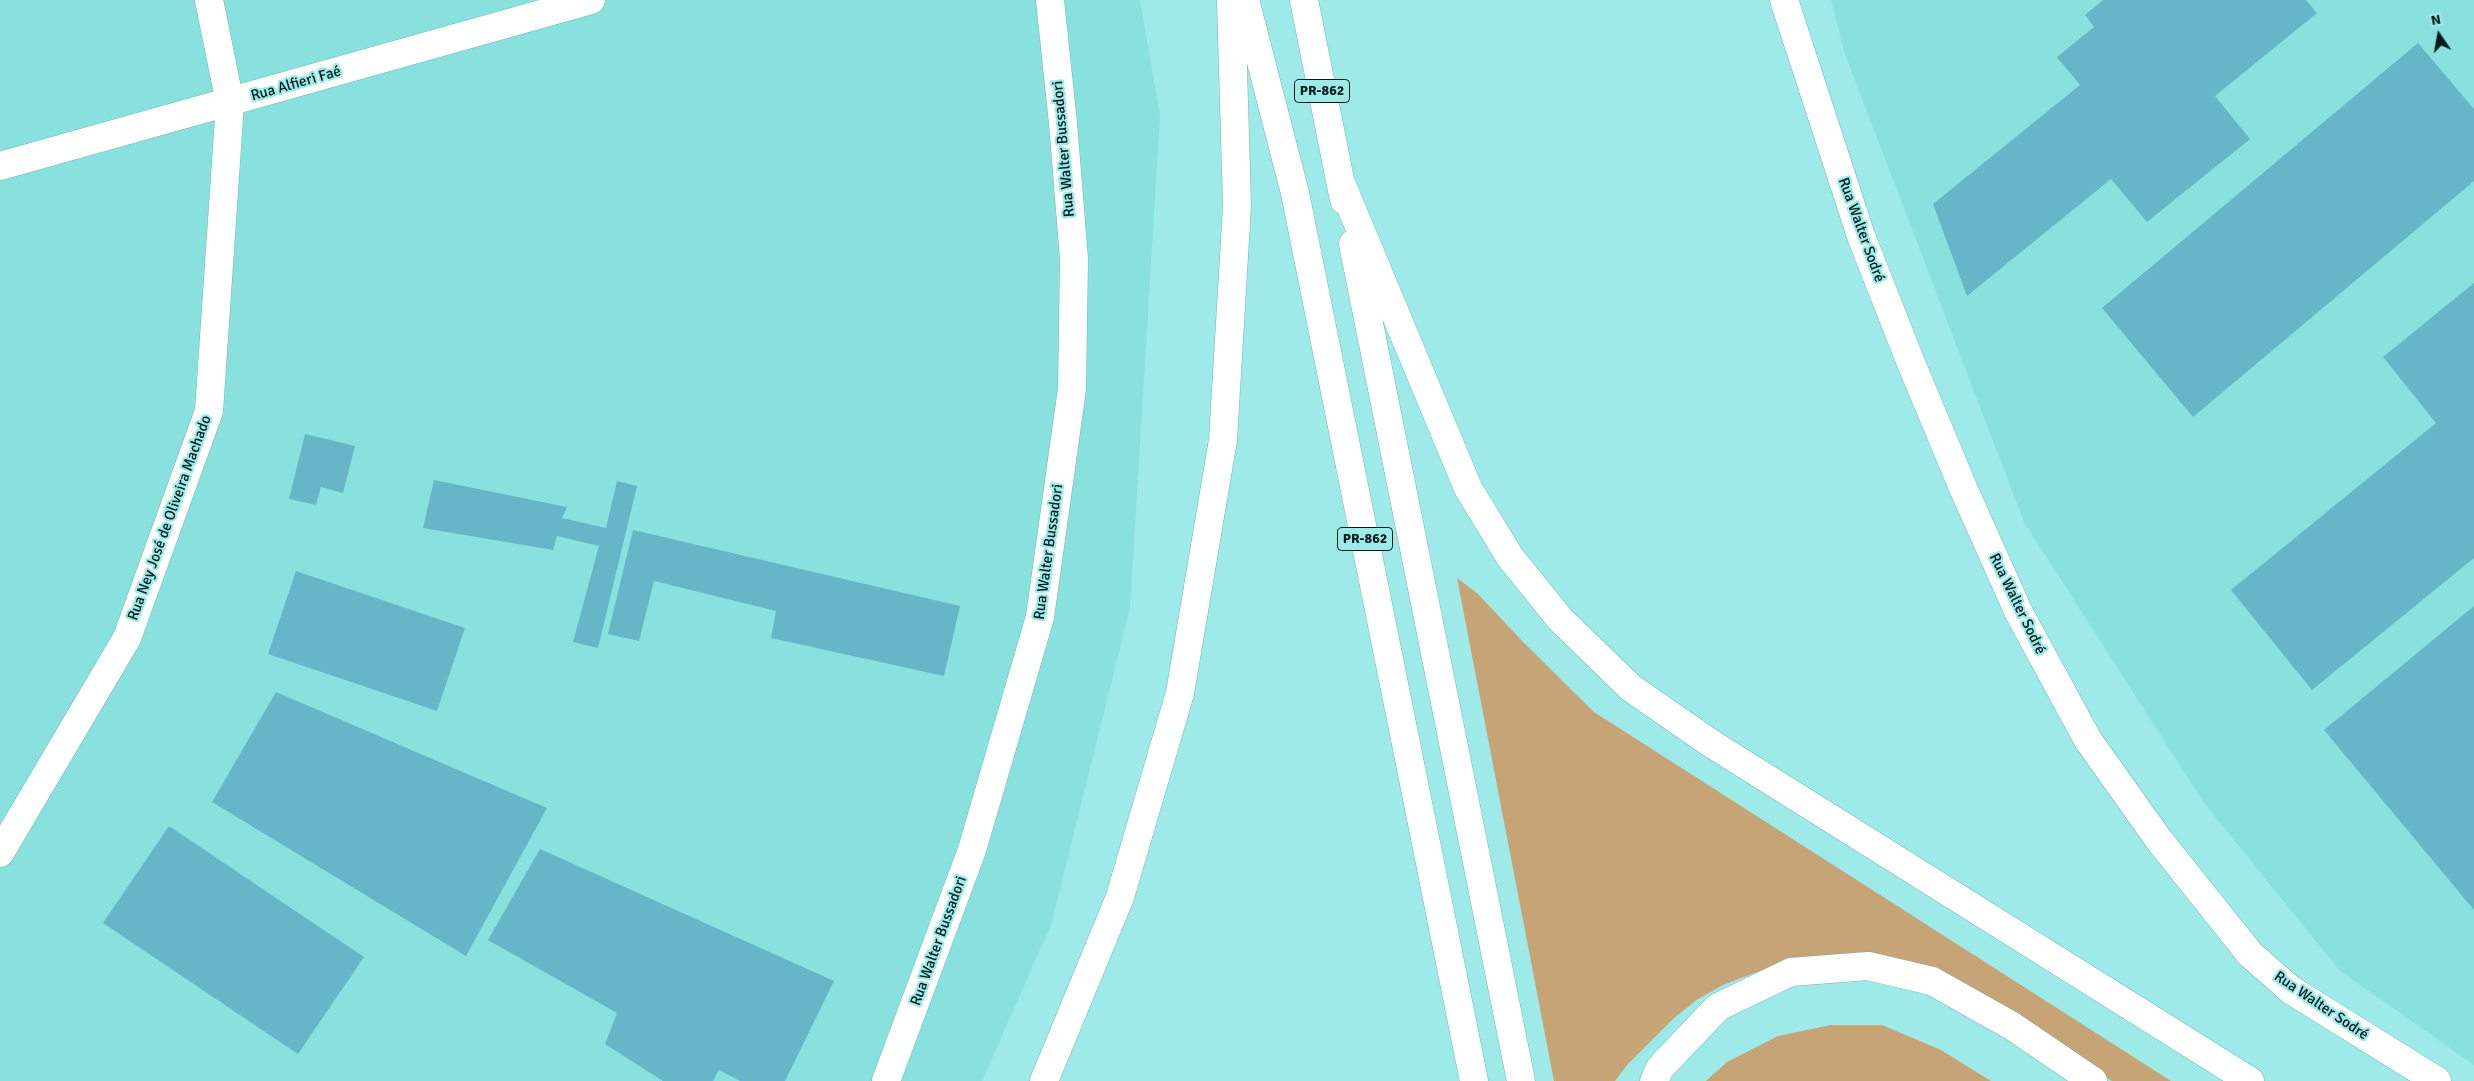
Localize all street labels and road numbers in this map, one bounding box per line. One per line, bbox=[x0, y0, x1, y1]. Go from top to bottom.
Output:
street label: Rua Alfieri Faé bbox=[249, 63, 343, 105]
street label: Rua Walter Bussadori bbox=[1049, 80, 1079, 218]
road number: PR-862 bbox=[1294, 80, 1350, 102]
street label: Rua Walter Sodré bbox=[1834, 175, 1888, 285]
street label: Rua Ney José de Oliveira Machado bbox=[124, 413, 216, 623]
street label: Rua Walter Bussadori bbox=[1031, 483, 1067, 621]
road number: PR-862 bbox=[1338, 528, 1392, 550]
street label: Rua Walter Sodré bbox=[1985, 551, 2049, 657]
street label: Rua Walter Bussadori bbox=[907, 874, 971, 1008]
street label: Rua Walter Sodré bbox=[2270, 968, 2372, 1044]

